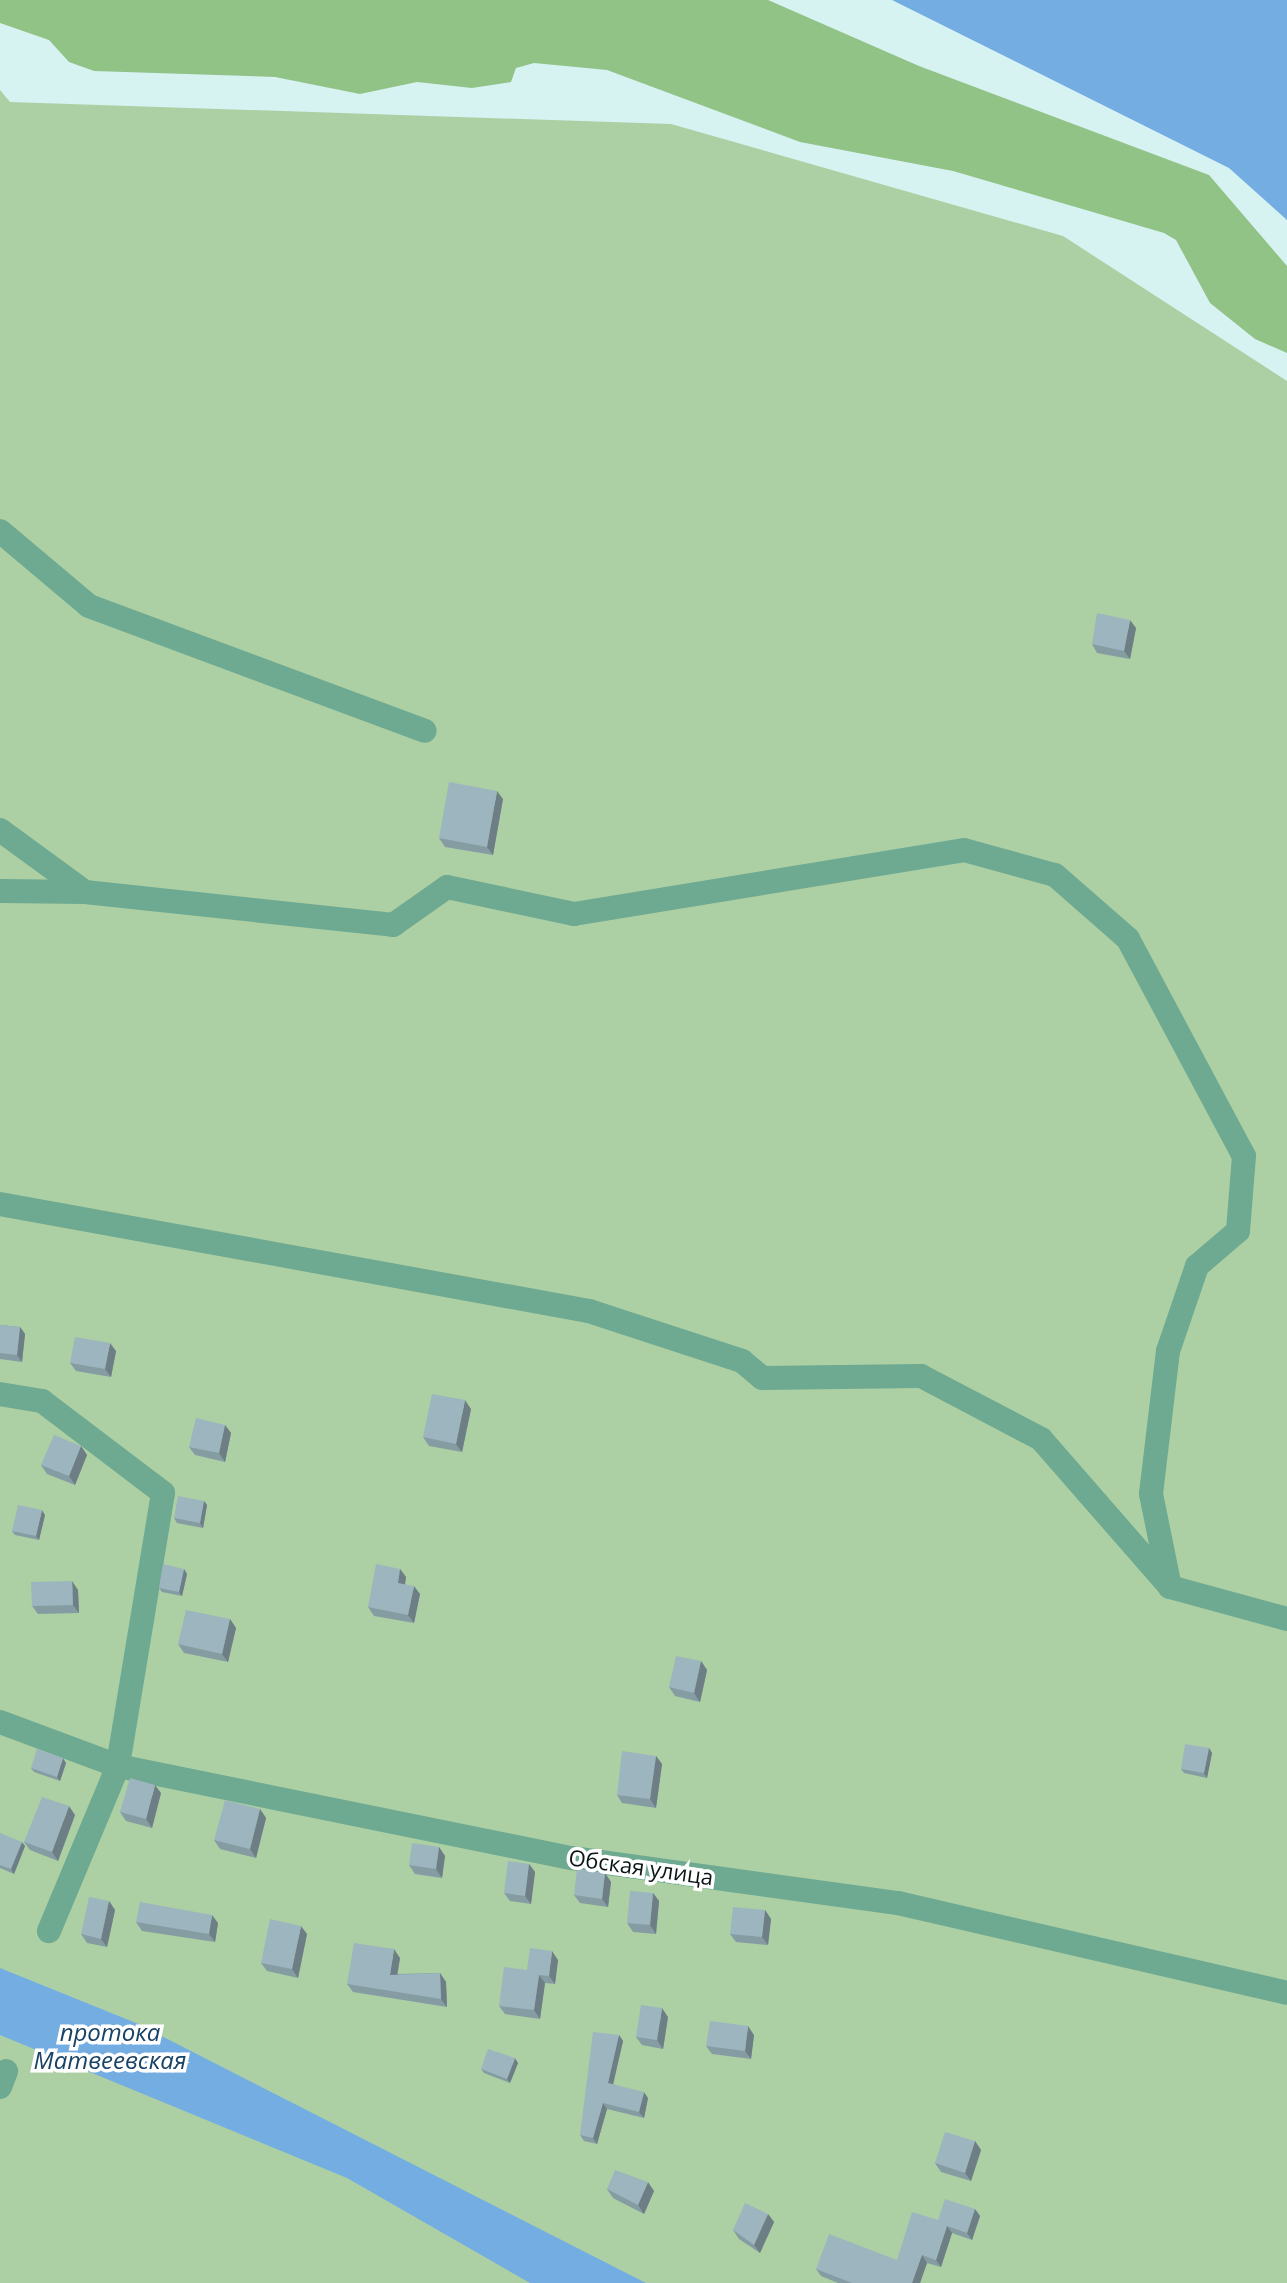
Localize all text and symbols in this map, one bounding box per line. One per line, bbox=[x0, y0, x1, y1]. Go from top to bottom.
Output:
street label: Обская улица bbox=[567, 1844, 715, 1890]
water label: протока Матвеевская bbox=[34, 2018, 186, 2074]

